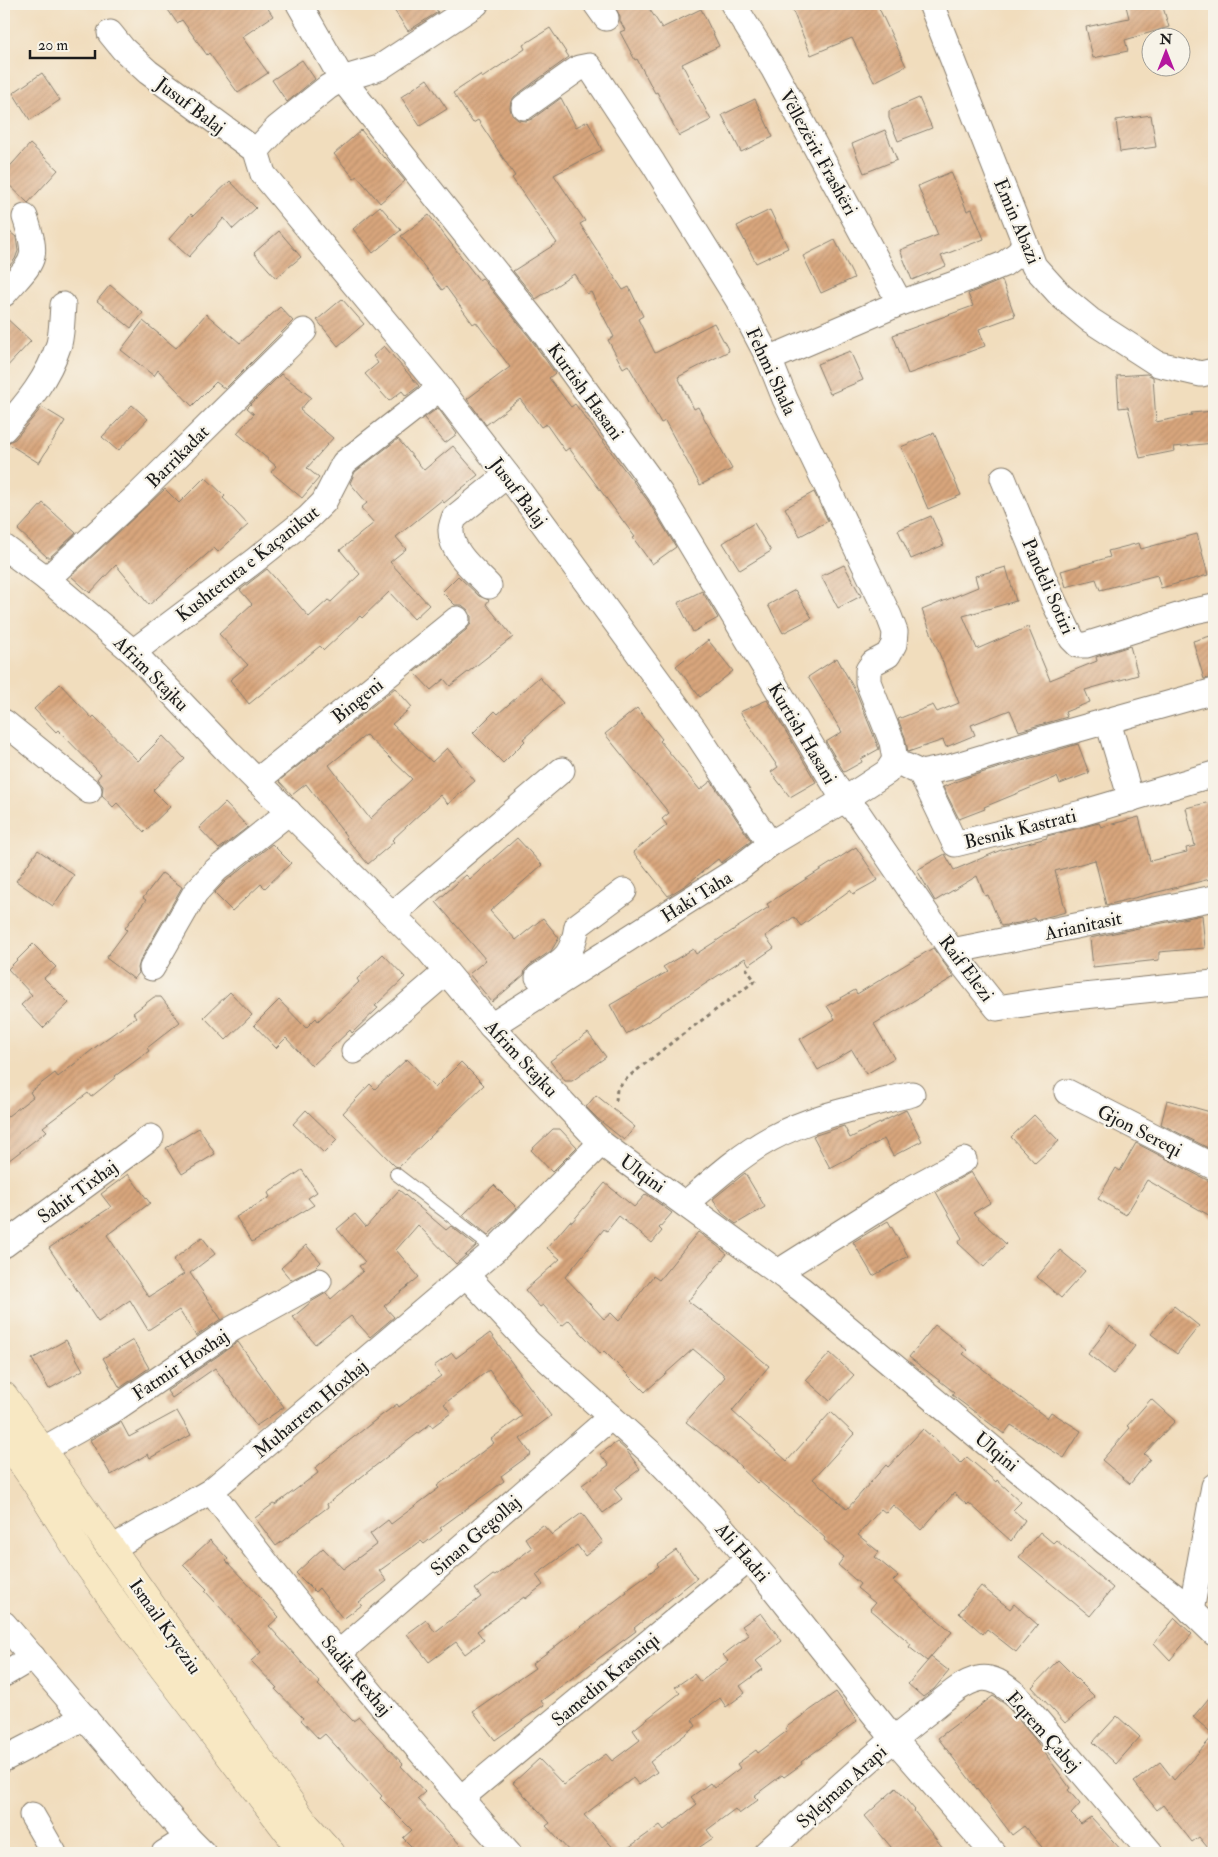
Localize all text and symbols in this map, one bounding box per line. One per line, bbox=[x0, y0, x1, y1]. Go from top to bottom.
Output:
scale bar bbox=[30, 28, 95, 60]
north arrow bbox=[1140, 28, 1190, 78]
text: N bbox=[1159, 31, 1173, 48]
text: 20 m bbox=[38, 36, 68, 55]
street label: Jusuf Balaj bbox=[150, 71, 230, 140]
street label: Vëllezërit Frashëri bbox=[774, 85, 863, 220]
street label: Emin Abazi bbox=[988, 175, 1046, 268]
street label: Fehmi Shala bbox=[740, 324, 802, 419]
street label: Kurtish Hasani bbox=[542, 338, 628, 445]
street label: Barrikadat bbox=[141, 420, 214, 493]
street label: Jusuf Balaj bbox=[484, 452, 552, 532]
street label: Kushtetuta e Kaçanikut bbox=[171, 500, 324, 627]
street label: Pandeli Sotiri bbox=[1016, 535, 1080, 638]
street label: Afrim Stajku bbox=[108, 630, 194, 717]
street label: Bingeni bbox=[327, 673, 388, 729]
street label: Kurtish Hasani bbox=[762, 678, 842, 789]
street label: Besnik Kastrati bbox=[962, 803, 1079, 854]
street label: Haki Taha bbox=[657, 866, 737, 928]
street label: Arianitasit bbox=[1041, 906, 1124, 946]
street label: Raif Elezi bbox=[933, 931, 999, 1007]
street label: Afrim Stajku bbox=[479, 1014, 563, 1102]
street label: Gjon Sereqi bbox=[1093, 1099, 1186, 1162]
street label: Ulqini bbox=[615, 1149, 670, 1198]
street label: Sahit Tixhaj bbox=[33, 1155, 122, 1229]
street label: Fatmir Hoxhaj bbox=[128, 1324, 233, 1406]
street label: Muharrem Hoxhaj bbox=[249, 1354, 373, 1463]
street label: Ulqini bbox=[969, 1426, 1023, 1477]
street label: Sinan Gegollaj bbox=[426, 1490, 526, 1581]
street label: Ali Hadri bbox=[709, 1517, 775, 1587]
street label: Ismail Kryeziu bbox=[123, 1574, 207, 1679]
street label: Samedin Krasniqi bbox=[547, 1628, 665, 1732]
street label: Sadik Rexhaj bbox=[316, 1630, 397, 1721]
street label: Eqrem Çabej bbox=[1001, 1686, 1086, 1777]
street label: Sylejman Arapi bbox=[791, 1740, 893, 1834]

